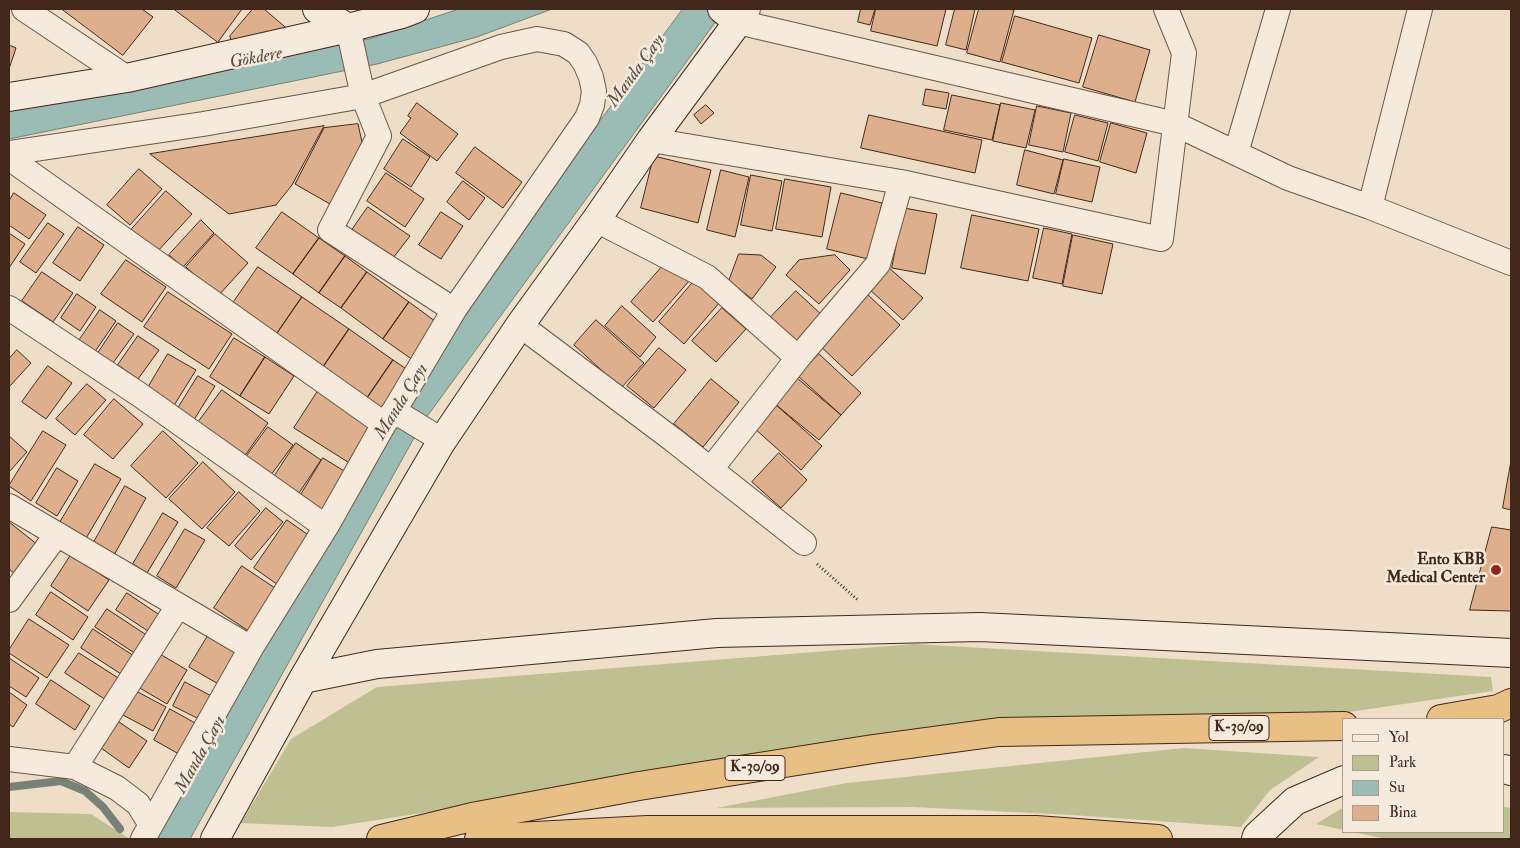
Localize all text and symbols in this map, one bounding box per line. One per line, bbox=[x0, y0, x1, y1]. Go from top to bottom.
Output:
water label: Manda Çayı bbox=[603, 30, 671, 112]
water label: Gökdere bbox=[228, 43, 284, 75]
water label: Manda Çayı bbox=[370, 360, 434, 444]
place label: Ento KBB Medical Center bbox=[1386, 551, 1485, 589]
marker: Ento KBB Medical Center bbox=[1489, 563, 1503, 577]
water label: Manda Çayı bbox=[171, 712, 231, 798]
road number: K-30/09 bbox=[1209, 716, 1269, 740]
legend bbox=[1342, 718, 1505, 833]
text: Yol bbox=[1389, 728, 1409, 747]
text: Park bbox=[1389, 753, 1416, 772]
road number: K-30/09 bbox=[725, 756, 785, 780]
text: Su bbox=[1389, 778, 1405, 797]
text: Bina bbox=[1389, 803, 1417, 822]

